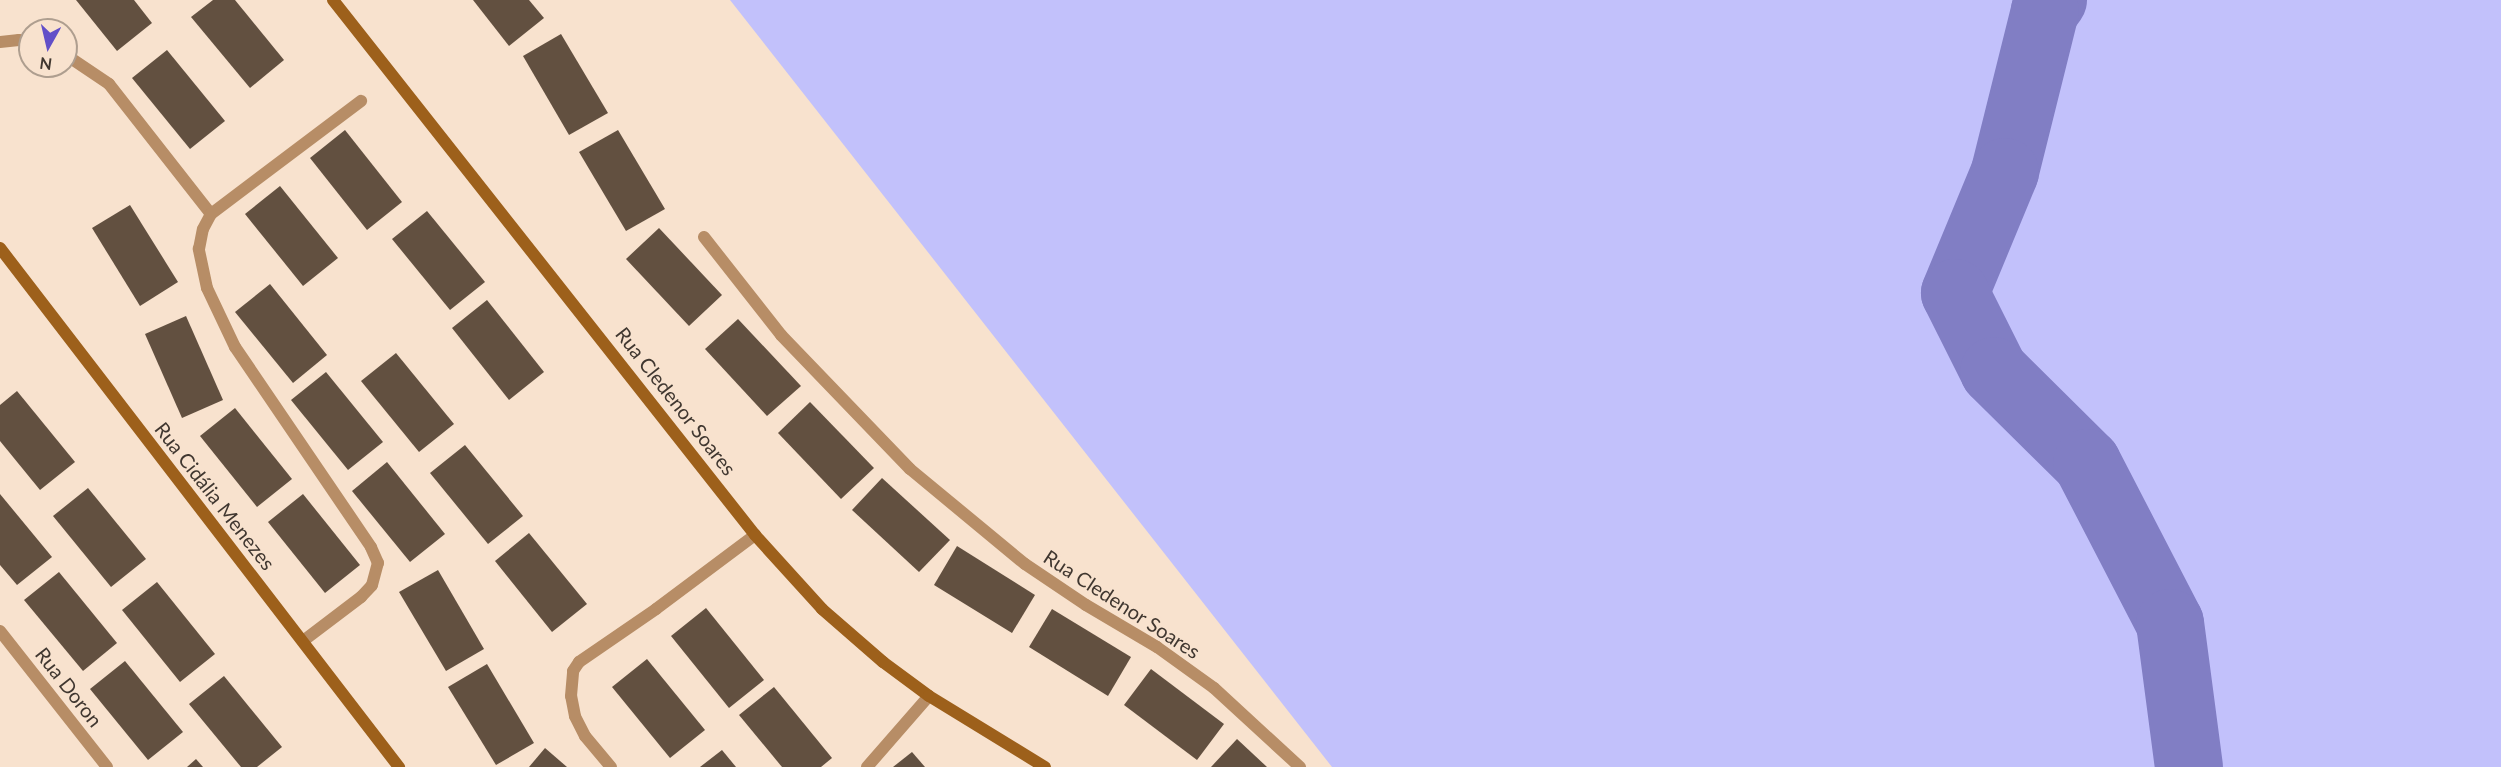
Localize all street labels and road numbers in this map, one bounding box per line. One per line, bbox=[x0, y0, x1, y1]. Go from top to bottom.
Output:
street label: Rua Cledenor Soares bbox=[611, 322, 741, 480]
street label: Rua Cidália Menezes bbox=[150, 417, 280, 575]
street label: Rua Cledenor Soares bbox=[1039, 544, 1205, 664]
street label: Rua Doron bbox=[31, 643, 107, 731]

